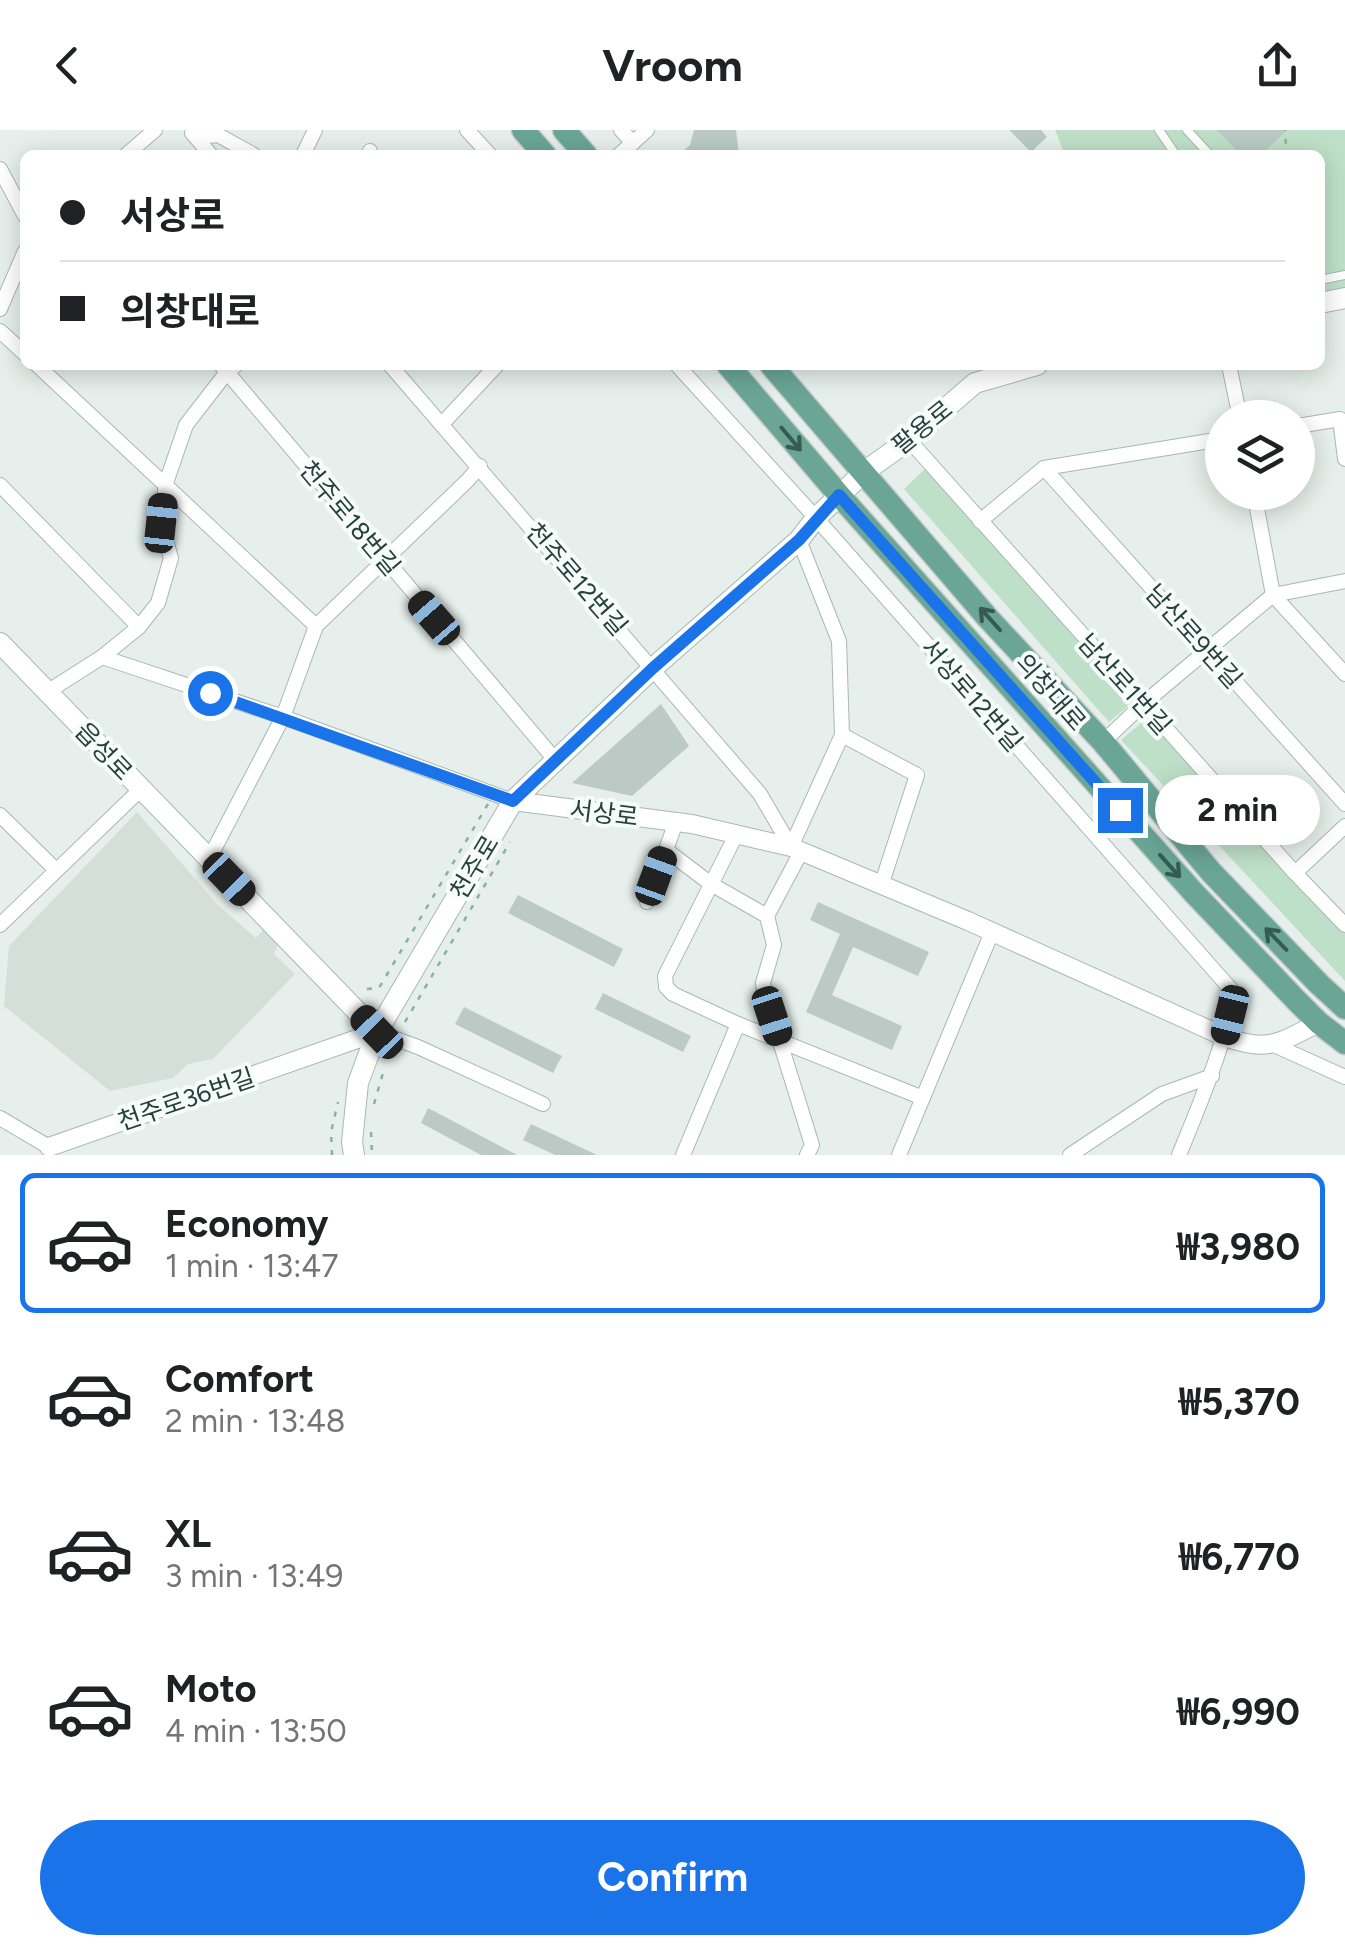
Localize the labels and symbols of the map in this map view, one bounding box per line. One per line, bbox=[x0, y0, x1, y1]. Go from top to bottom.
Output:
street label: 팔용로 bbox=[886, 394, 958, 460]
one-way arrow bbox=[780, 426, 802, 452]
street label: 천주로18번길 bbox=[293, 454, 407, 582]
car bbox=[143, 492, 179, 554]
street label: 천주로12번길 bbox=[520, 517, 634, 641]
street label: 남산로9번길 bbox=[1140, 578, 1248, 694]
car bbox=[403, 586, 465, 650]
one-way arrow bbox=[978, 607, 1001, 632]
street label: 남산로1번길 bbox=[1072, 627, 1178, 741]
street label: 서상로12번길 bbox=[915, 633, 1029, 757]
street label: 의창대로 bbox=[1009, 647, 1093, 737]
route start bbox=[188, 671, 233, 716]
street label: 읍성로 bbox=[69, 716, 139, 786]
callout: 2 min bbox=[1155, 775, 1320, 845]
route end bbox=[1098, 788, 1143, 833]
street label: 서상로 bbox=[568, 794, 640, 832]
street label: 천주로 bbox=[443, 830, 505, 904]
car bbox=[632, 843, 680, 909]
car bbox=[197, 847, 261, 911]
one-way arrow bbox=[1158, 853, 1181, 878]
one-way arrow bbox=[1264, 928, 1288, 952]
car bbox=[1208, 982, 1252, 1048]
car bbox=[748, 983, 796, 1049]
car bbox=[345, 1000, 409, 1064]
street label: 천주로36번길 bbox=[114, 1062, 258, 1136]

